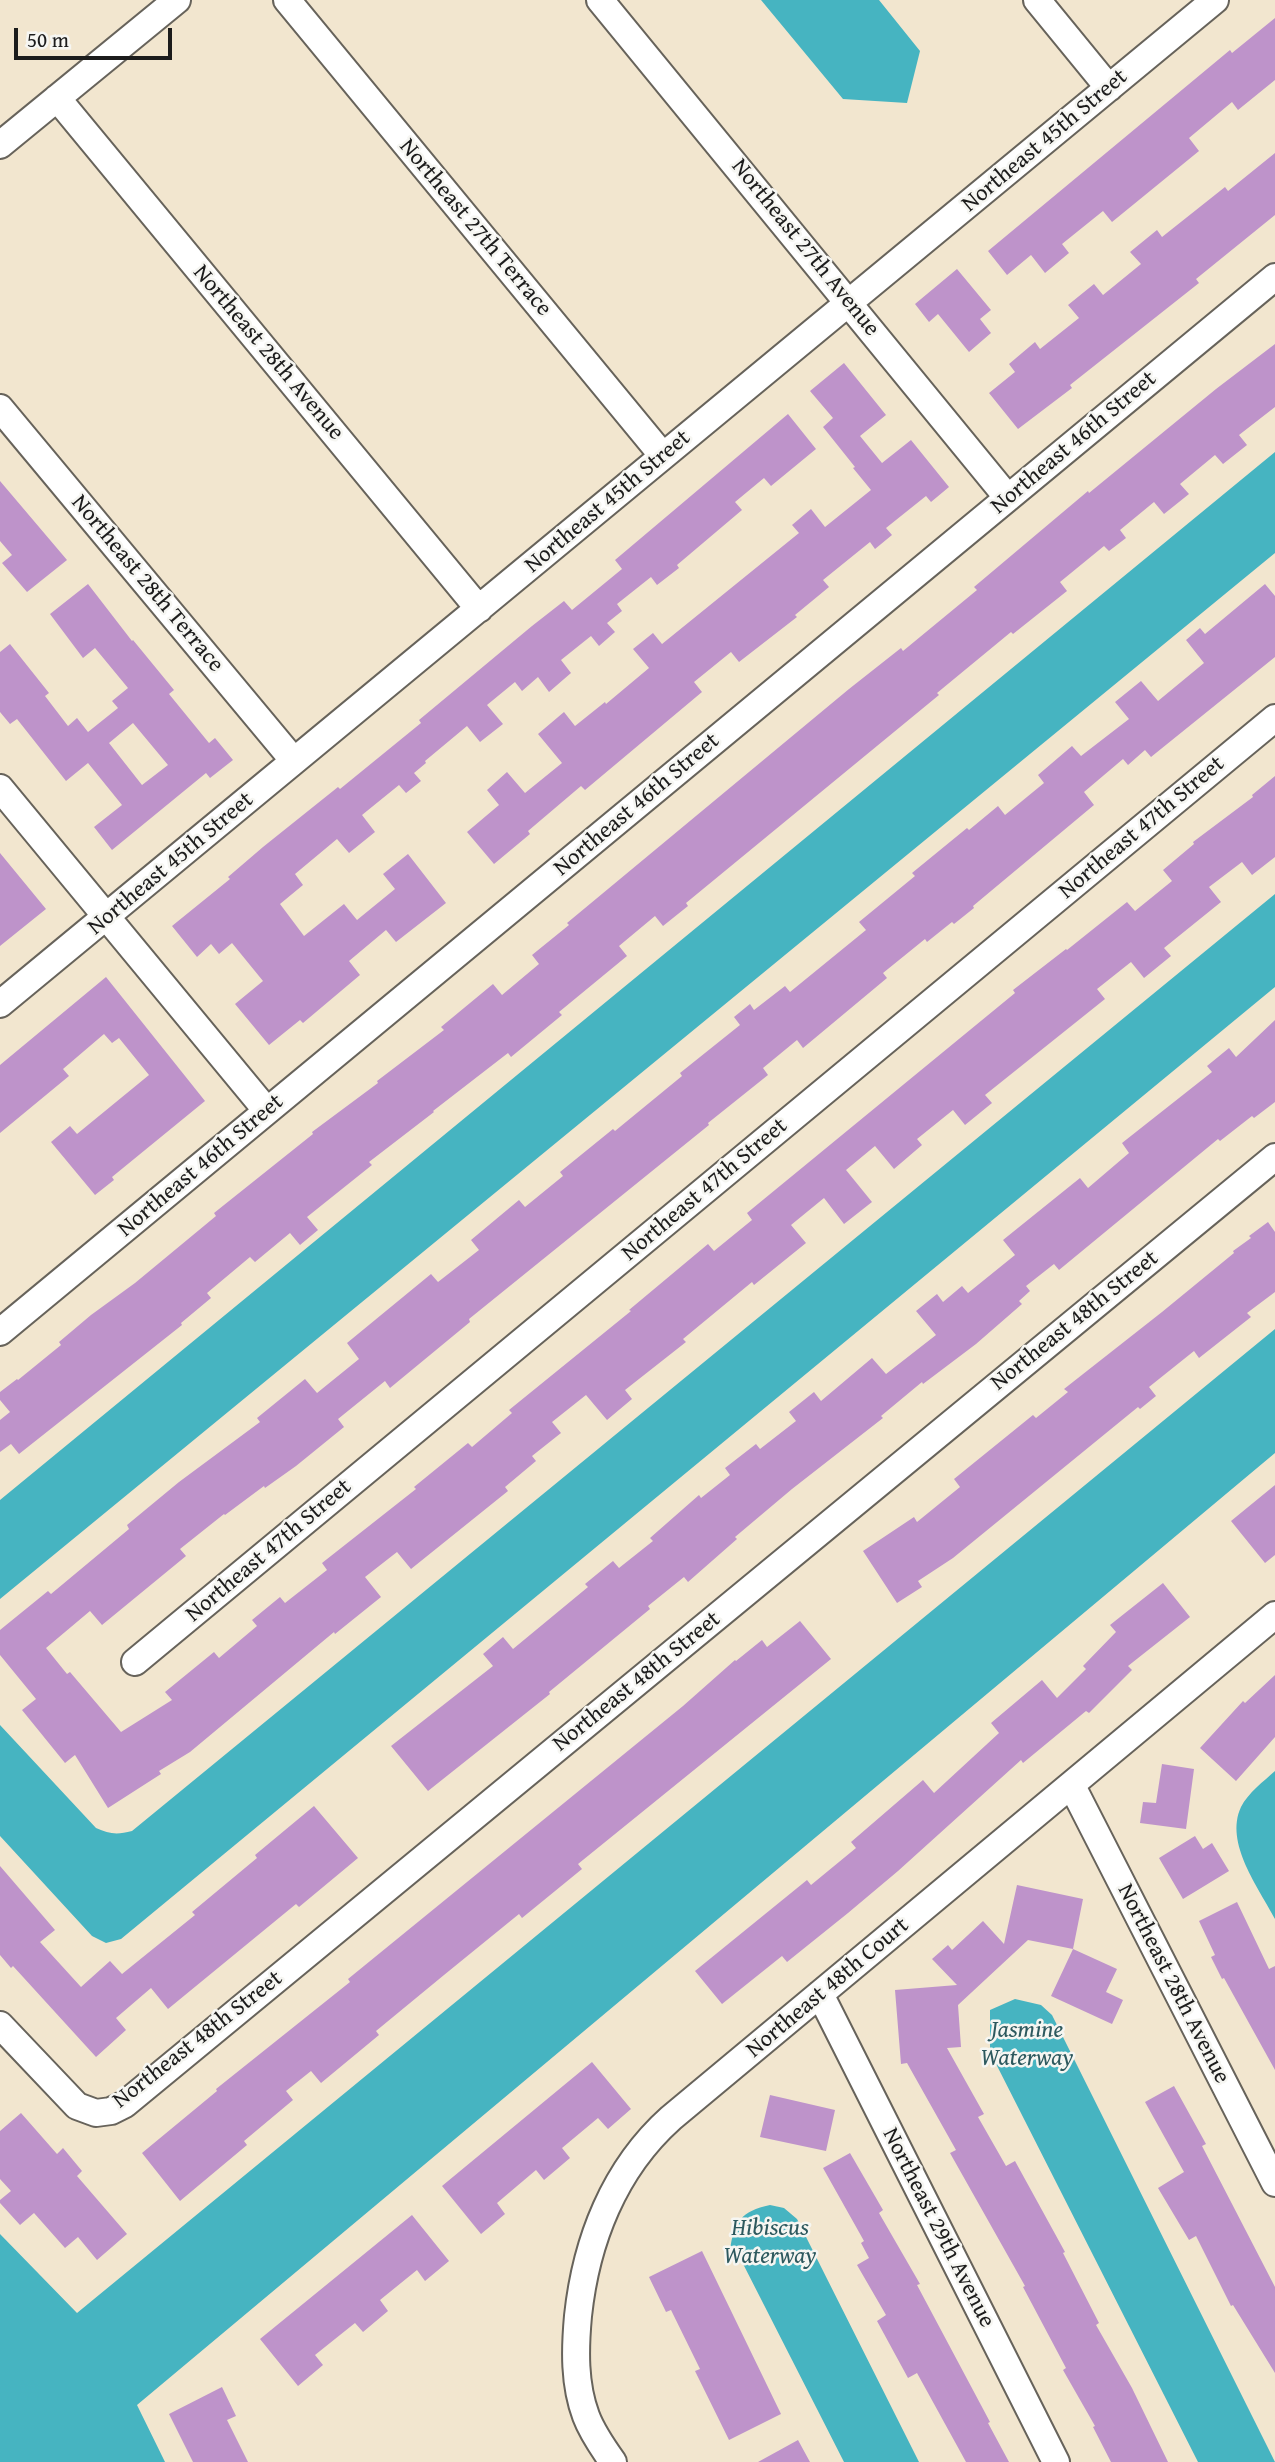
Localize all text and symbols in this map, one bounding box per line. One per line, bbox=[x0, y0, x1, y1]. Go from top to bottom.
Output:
scale bar bbox=[18, 14, 175, 58]
text: 50 m bbox=[27, 24, 69, 55]
street label: Northeast 45th Street bbox=[957, 64, 1133, 218]
street label: Northeast 27th Terrace bbox=[393, 134, 557, 322]
street label: Northeast 27th Avenue bbox=[725, 154, 885, 342]
street label: Northeast 28th Avenue bbox=[187, 260, 349, 446]
street label: Northeast 46th Street bbox=[986, 366, 1162, 520]
street label: Northeast 45th Street bbox=[520, 425, 696, 579]
street label: Northeast 28th Terrace bbox=[65, 490, 229, 678]
street label: Northeast 46th Street bbox=[549, 728, 725, 882]
street label: Northeast 47th Street bbox=[1054, 751, 1230, 905]
street label: Northeast 45th Street bbox=[83, 787, 259, 941]
street label: Northeast 46th Street bbox=[113, 1089, 289, 1243]
street label: Northeast 47th Street bbox=[617, 1113, 793, 1267]
street label: Northeast 48th Street bbox=[986, 1245, 1164, 1397]
street label: Northeast 47th Street bbox=[181, 1474, 357, 1628]
street label: Northeast 48th Street bbox=[548, 1606, 726, 1758]
street label: Northeast 28th Avenue bbox=[1111, 1880, 1235, 2088]
street label: Northeast 48th Court bbox=[741, 1912, 915, 2064]
street label: Northeast 48th Street bbox=[108, 1965, 288, 2115]
water label: Jasmine Waterway bbox=[981, 2017, 1073, 2073]
street label: Northeast 29th Avenue bbox=[876, 2124, 1000, 2332]
water label: Hibiscus Waterway bbox=[724, 2215, 816, 2271]

